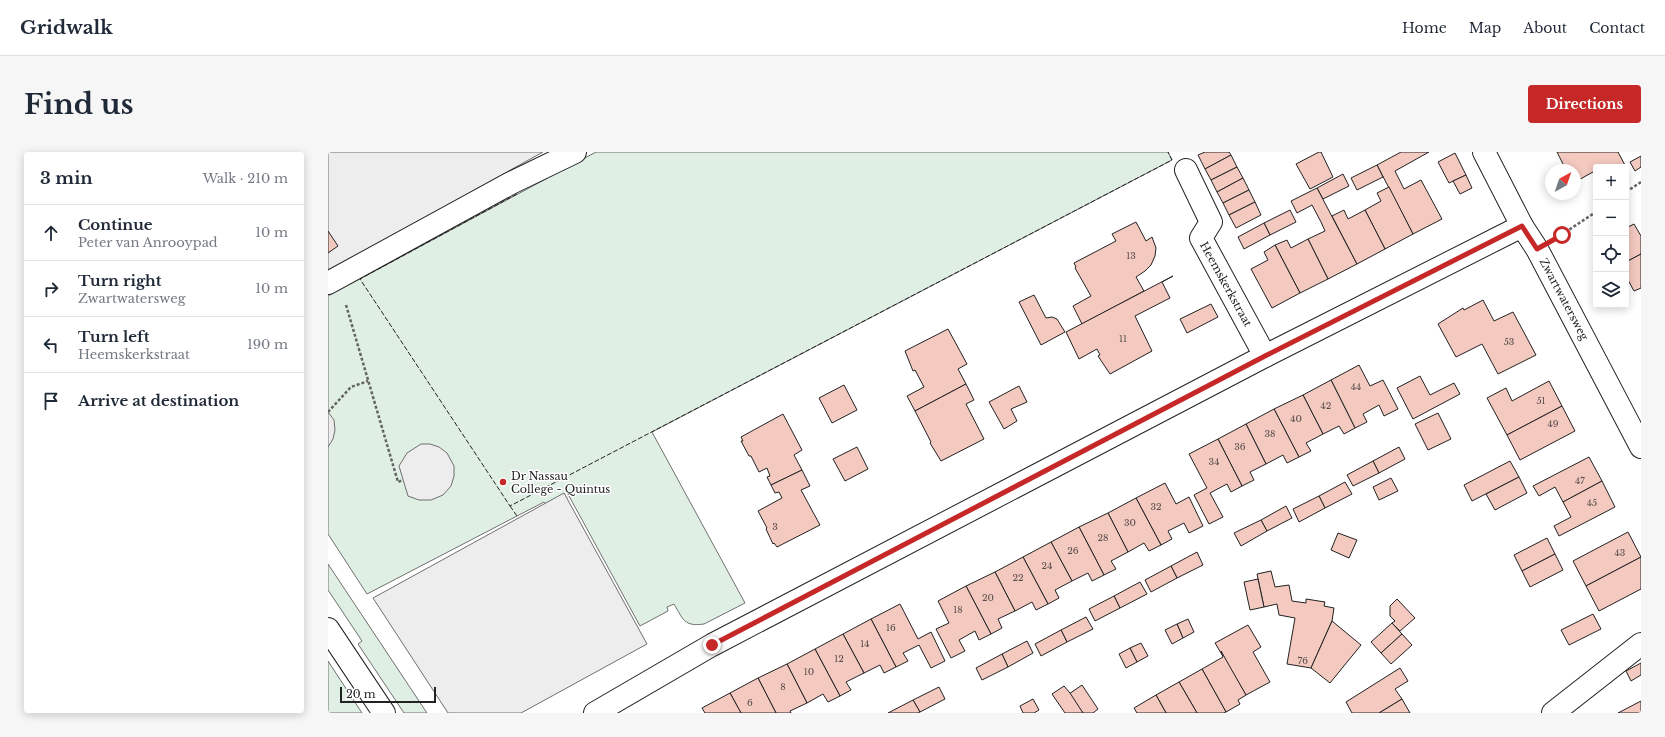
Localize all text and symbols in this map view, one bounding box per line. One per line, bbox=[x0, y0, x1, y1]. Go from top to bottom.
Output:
text: Gridwalk bbox=[20, 16, 113, 39]
text: Home bbox=[1402, 19, 1447, 37]
text: Map bbox=[1469, 19, 1501, 37]
text: About bbox=[1523, 19, 1567, 37]
text: Contact bbox=[1589, 19, 1645, 37]
button: Directions bbox=[1528, 85, 1641, 123]
text: Find us bbox=[24, 87, 134, 122]
north arrow bbox=[1545, 164, 1581, 200]
map controls bbox=[1593, 164, 1629, 308]
button: + bbox=[1593, 164, 1629, 200]
text: 3 min bbox=[40, 168, 93, 189]
text: Walk · 210 m bbox=[203, 170, 288, 187]
button: − bbox=[1593, 200, 1629, 236]
text: Continue bbox=[78, 215, 153, 234]
icon: ahead bbox=[40, 222, 62, 244]
text: 10 m bbox=[255, 224, 288, 241]
route start bbox=[1553, 226, 1571, 244]
text: Peter van Anrooypad bbox=[78, 234, 218, 251]
button: locate bbox=[1593, 236, 1629, 272]
street label: Heemskerkstraat bbox=[1197, 239, 1255, 330]
house number: 13 bbox=[1126, 250, 1136, 261]
street label: Zwartwatersweg bbox=[1536, 256, 1592, 343]
text: Turn right bbox=[78, 271, 161, 290]
button: layers bbox=[1593, 272, 1629, 308]
icon: right bbox=[40, 278, 62, 300]
text: 10 m bbox=[255, 280, 288, 297]
text: Zwartwatersweg bbox=[78, 290, 185, 307]
text: Turn left bbox=[78, 327, 149, 346]
house number: 11 bbox=[1119, 333, 1127, 344]
icon: left bbox=[40, 334, 62, 356]
text: 190 m bbox=[247, 336, 288, 353]
house number: 53 bbox=[1504, 336, 1514, 347]
text: Heemskerkstraat bbox=[78, 346, 190, 363]
house number: 44 bbox=[1351, 381, 1361, 392]
icon: arrive bbox=[40, 390, 62, 412]
text: Arrive at destination bbox=[78, 391, 239, 410]
house number: 51 bbox=[1536, 395, 1546, 406]
house number: 42 bbox=[1321, 400, 1331, 411]
house number: 40 bbox=[1290, 413, 1302, 424]
house number: 49 bbox=[1547, 418, 1559, 429]
house number: 38 bbox=[1265, 428, 1276, 439]
house number: 36 bbox=[1234, 441, 1246, 452]
house number: 34 bbox=[1209, 456, 1219, 467]
place label: Dr Nassau College - Quintus bbox=[511, 469, 610, 496]
house number: 47 bbox=[1575, 475, 1585, 486]
marker: Dr Nassau College - Quintus bbox=[498, 477, 508, 487]
house number: 45 bbox=[1587, 497, 1597, 508]
house number: 32 bbox=[1150, 501, 1162, 512]
house number: 30 bbox=[1124, 517, 1136, 528]
house number: 3 bbox=[772, 521, 778, 532]
house number: 28 bbox=[1098, 532, 1109, 543]
house number: 26 bbox=[1067, 545, 1079, 556]
house number: 43 bbox=[1615, 547, 1625, 558]
house number: 24 bbox=[1042, 560, 1052, 571]
house number: 22 bbox=[1012, 572, 1024, 583]
house number: 20 bbox=[982, 592, 994, 603]
house number: 18 bbox=[953, 604, 963, 615]
house number: 16 bbox=[886, 622, 896, 633]
route end bbox=[703, 636, 721, 654]
house number: 14 bbox=[860, 638, 870, 649]
house number: 12 bbox=[834, 653, 844, 664]
house number: 76 bbox=[1298, 655, 1308, 666]
house number: 10 bbox=[804, 666, 814, 677]
house number: 8 bbox=[780, 681, 786, 692]
scale bar bbox=[340, 685, 436, 704]
text: 20 m bbox=[346, 687, 376, 701]
house number: 6 bbox=[747, 697, 753, 708]

